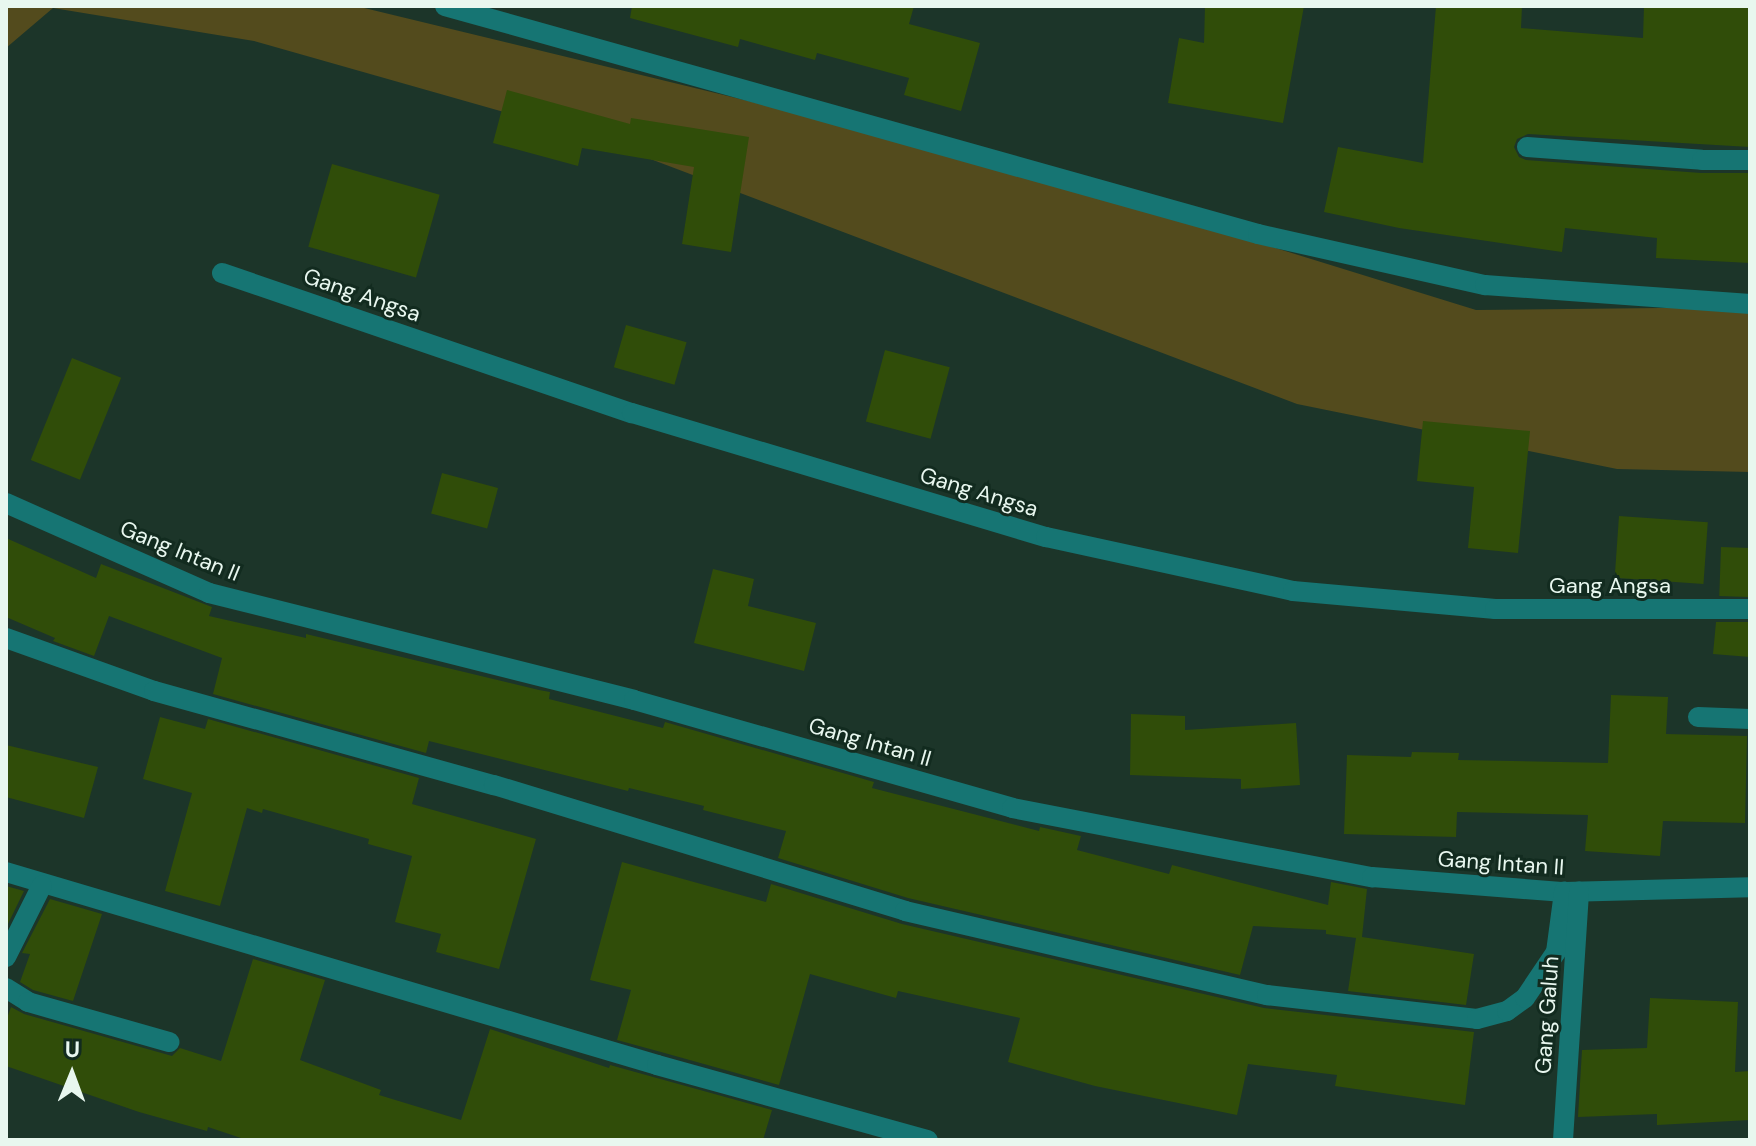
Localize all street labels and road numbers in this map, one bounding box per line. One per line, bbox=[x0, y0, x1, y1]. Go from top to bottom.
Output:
street label: Gang Angsa bbox=[300, 263, 424, 327]
street label: Gang Angsa bbox=[917, 462, 1041, 522]
street label: Gang Intan II bbox=[116, 515, 244, 587]
street label: Gang Angsa bbox=[1549, 573, 1671, 599]
street label: Gang Intan II bbox=[806, 712, 934, 772]
street label: Gang Intan II bbox=[1437, 845, 1565, 881]
street label: Gang Galuh bbox=[1530, 955, 1564, 1075]

